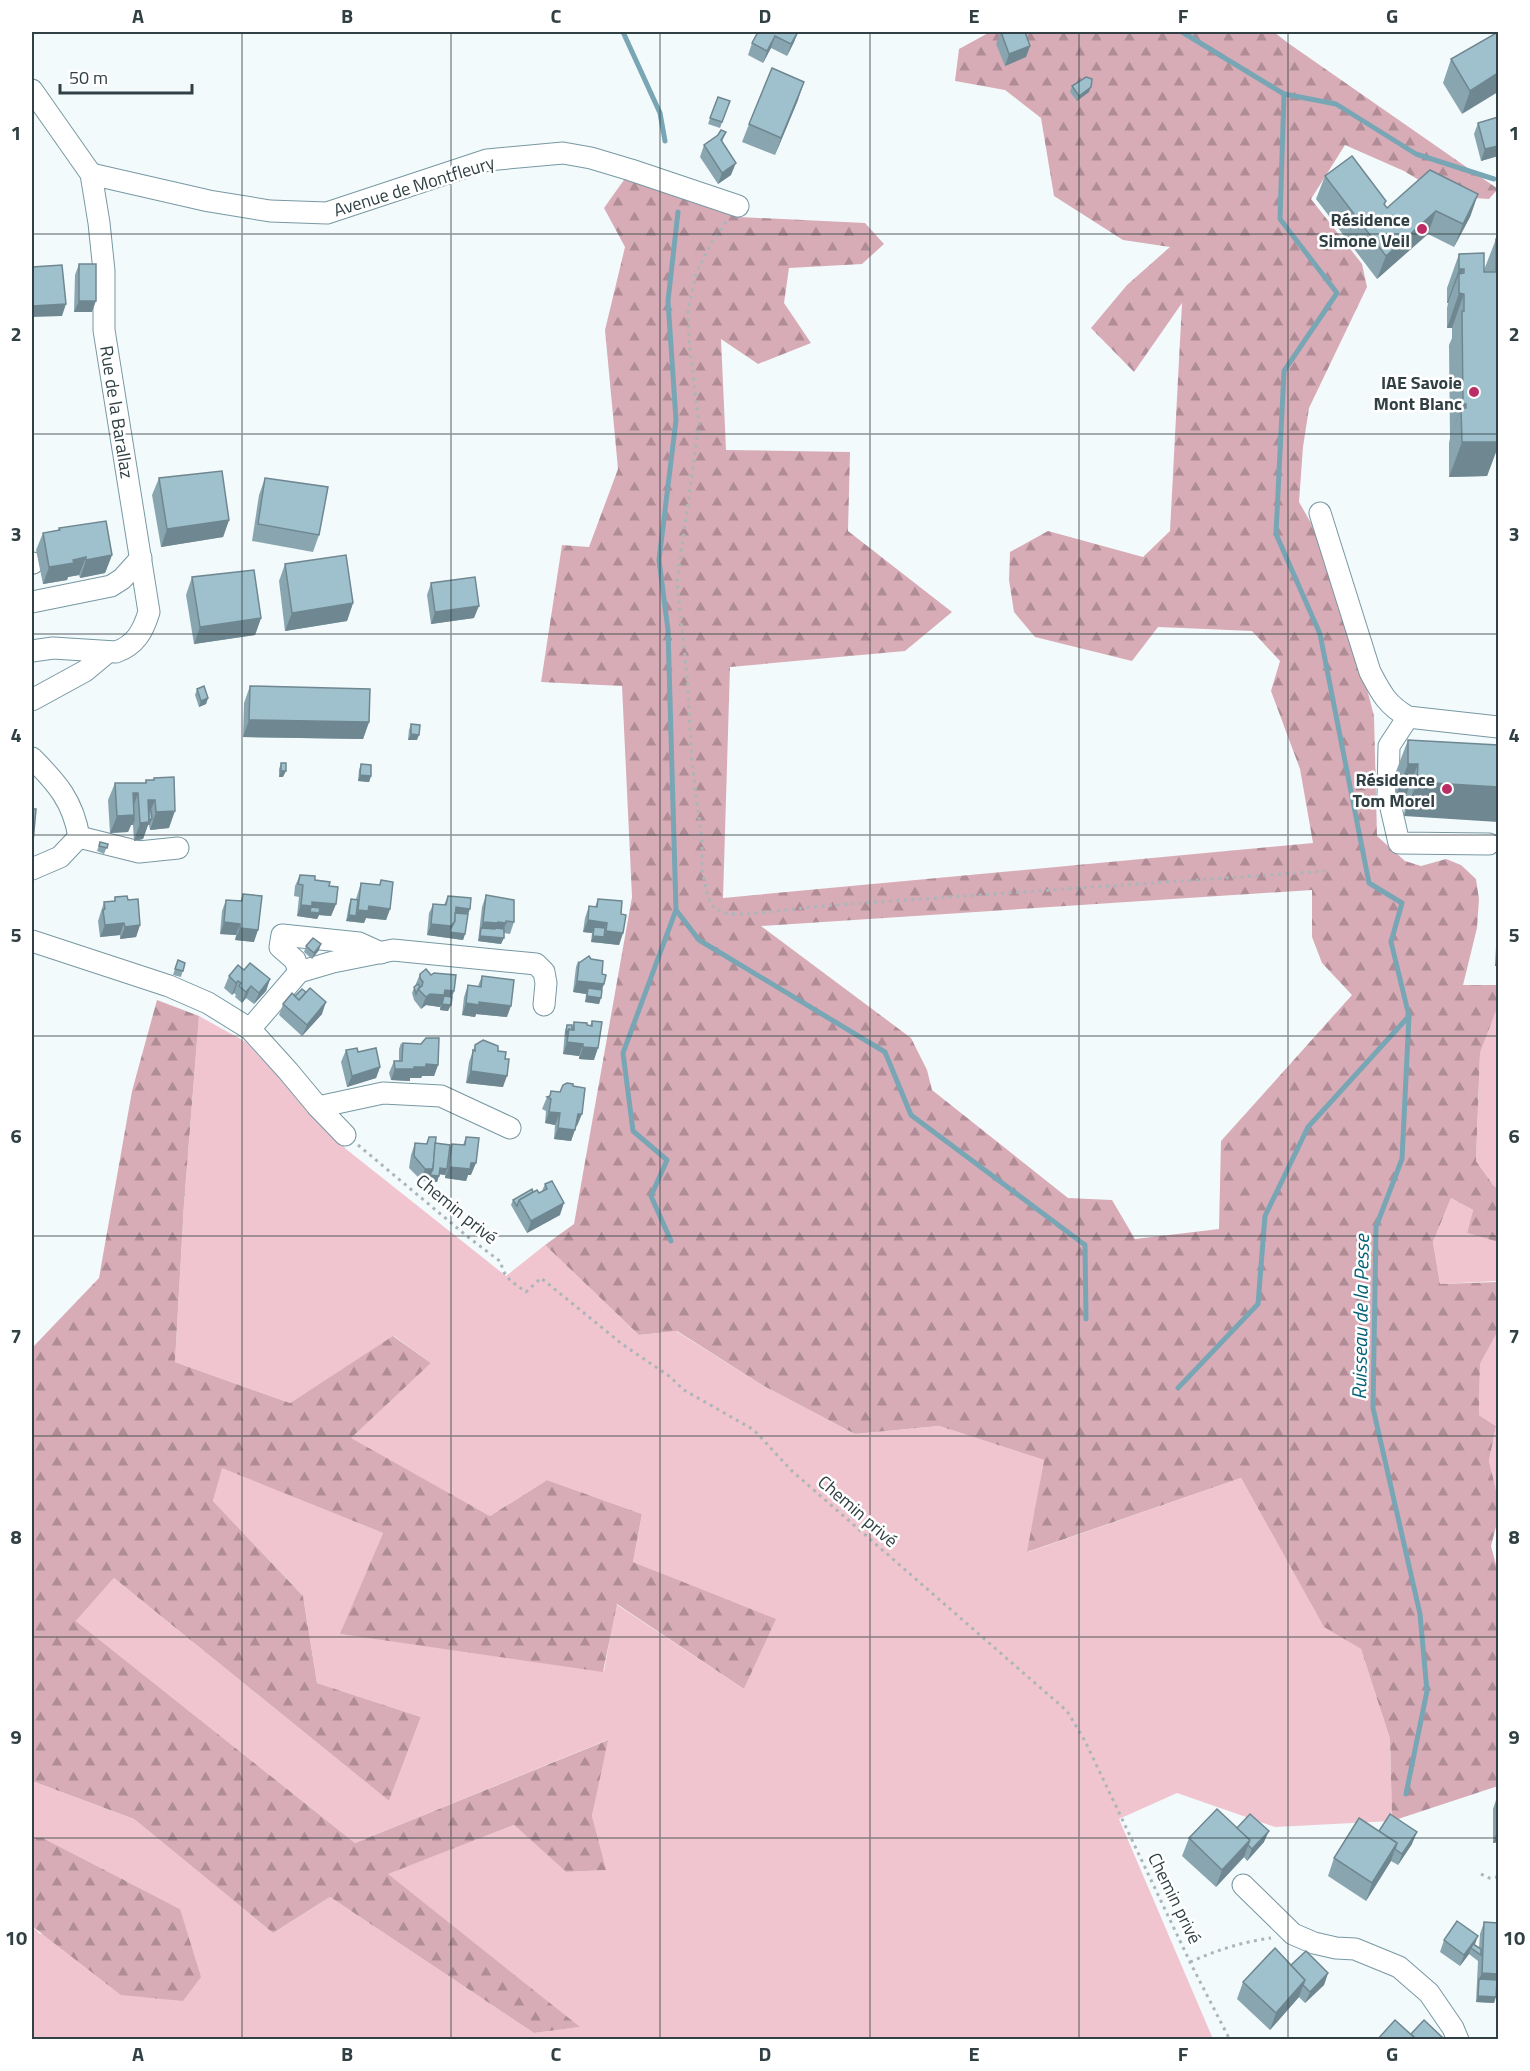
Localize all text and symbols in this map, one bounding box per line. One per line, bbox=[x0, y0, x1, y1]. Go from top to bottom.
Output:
text: A bbox=[132, 0, 144, 31]
text: B bbox=[341, 0, 353, 31]
text: C bbox=[551, 0, 562, 31]
text: D bbox=[759, 0, 771, 31]
text: E bbox=[968, 0, 980, 31]
text: F bbox=[1178, 0, 1189, 31]
text: G bbox=[1386, 0, 1398, 31]
scale bar bbox=[60, 57, 192, 95]
text: 50 m bbox=[69, 64, 108, 91]
text: 1 bbox=[10, 117, 22, 148]
text: 1 bbox=[1508, 117, 1520, 148]
street label: Avenue de Montfleury bbox=[330, 149, 498, 223]
place label: Résidence Simone Veil bbox=[1319, 206, 1410, 254]
marker: Résidence Simone Veil bbox=[1415, 222, 1429, 236]
text: 2 bbox=[10, 318, 22, 349]
text: 2 bbox=[1508, 318, 1520, 349]
street label: Rue de la Barallaz bbox=[93, 344, 141, 480]
place label: IAE Savoie Mont Blanc bbox=[1374, 369, 1462, 417]
marker: IAE Savoie Mont Blanc bbox=[1467, 385, 1481, 399]
text: 3 bbox=[10, 518, 22, 549]
text: 3 bbox=[1508, 518, 1520, 549]
text: 4 bbox=[10, 719, 22, 750]
text: 4 bbox=[1508, 719, 1520, 750]
place label: Résidence Tom Morel bbox=[1352, 766, 1435, 814]
marker: Résidence Tom Morel bbox=[1440, 782, 1454, 796]
text: 5 bbox=[10, 919, 22, 950]
text: 5 bbox=[1508, 919, 1520, 950]
text: 6 bbox=[10, 1120, 22, 1151]
text: 6 bbox=[1508, 1120, 1520, 1151]
street label: Chemin privé bbox=[410, 1168, 504, 1250]
water label: Ruisseau de la Pesse bbox=[1343, 1232, 1377, 1400]
text: 7 bbox=[10, 1320, 22, 1351]
text: 7 bbox=[1508, 1320, 1520, 1351]
street label: Chemin privé bbox=[812, 1469, 904, 1553]
text: 8 bbox=[10, 1521, 22, 1552]
text: 8 bbox=[1508, 1521, 1520, 1552]
text: 9 bbox=[10, 1721, 22, 1752]
text: 9 bbox=[1508, 1721, 1520, 1752]
street label: Chemin privé bbox=[1141, 1848, 1209, 1948]
text: 10 bbox=[5, 1922, 27, 1953]
text: 10 bbox=[1503, 1922, 1525, 1953]
text: A bbox=[132, 2038, 144, 2069]
text: B bbox=[341, 2038, 353, 2069]
text: C bbox=[551, 2038, 562, 2069]
text: D bbox=[759, 2038, 771, 2069]
text: E bbox=[968, 2038, 980, 2069]
text: F bbox=[1178, 2038, 1189, 2069]
text: G bbox=[1386, 2038, 1398, 2069]

